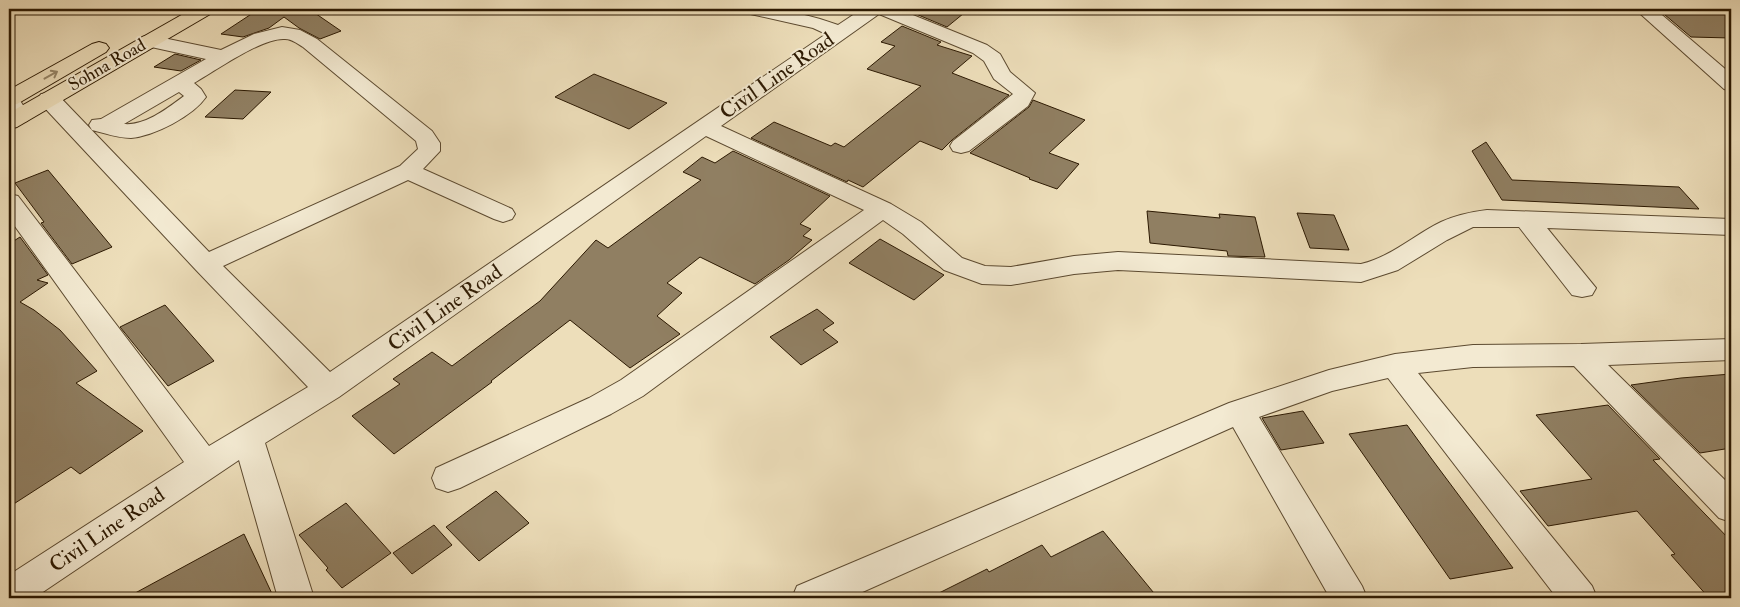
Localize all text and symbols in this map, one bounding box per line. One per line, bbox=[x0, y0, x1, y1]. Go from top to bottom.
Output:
street label: Civil Line Road bbox=[714, 26, 840, 125]
street label: Sohna Road bbox=[64, 33, 150, 96]
one-way arrow bbox=[44, 70, 59, 80]
street label: Civil Line Road bbox=[382, 258, 508, 357]
street label: Civil Line Road bbox=[44, 481, 171, 579]

